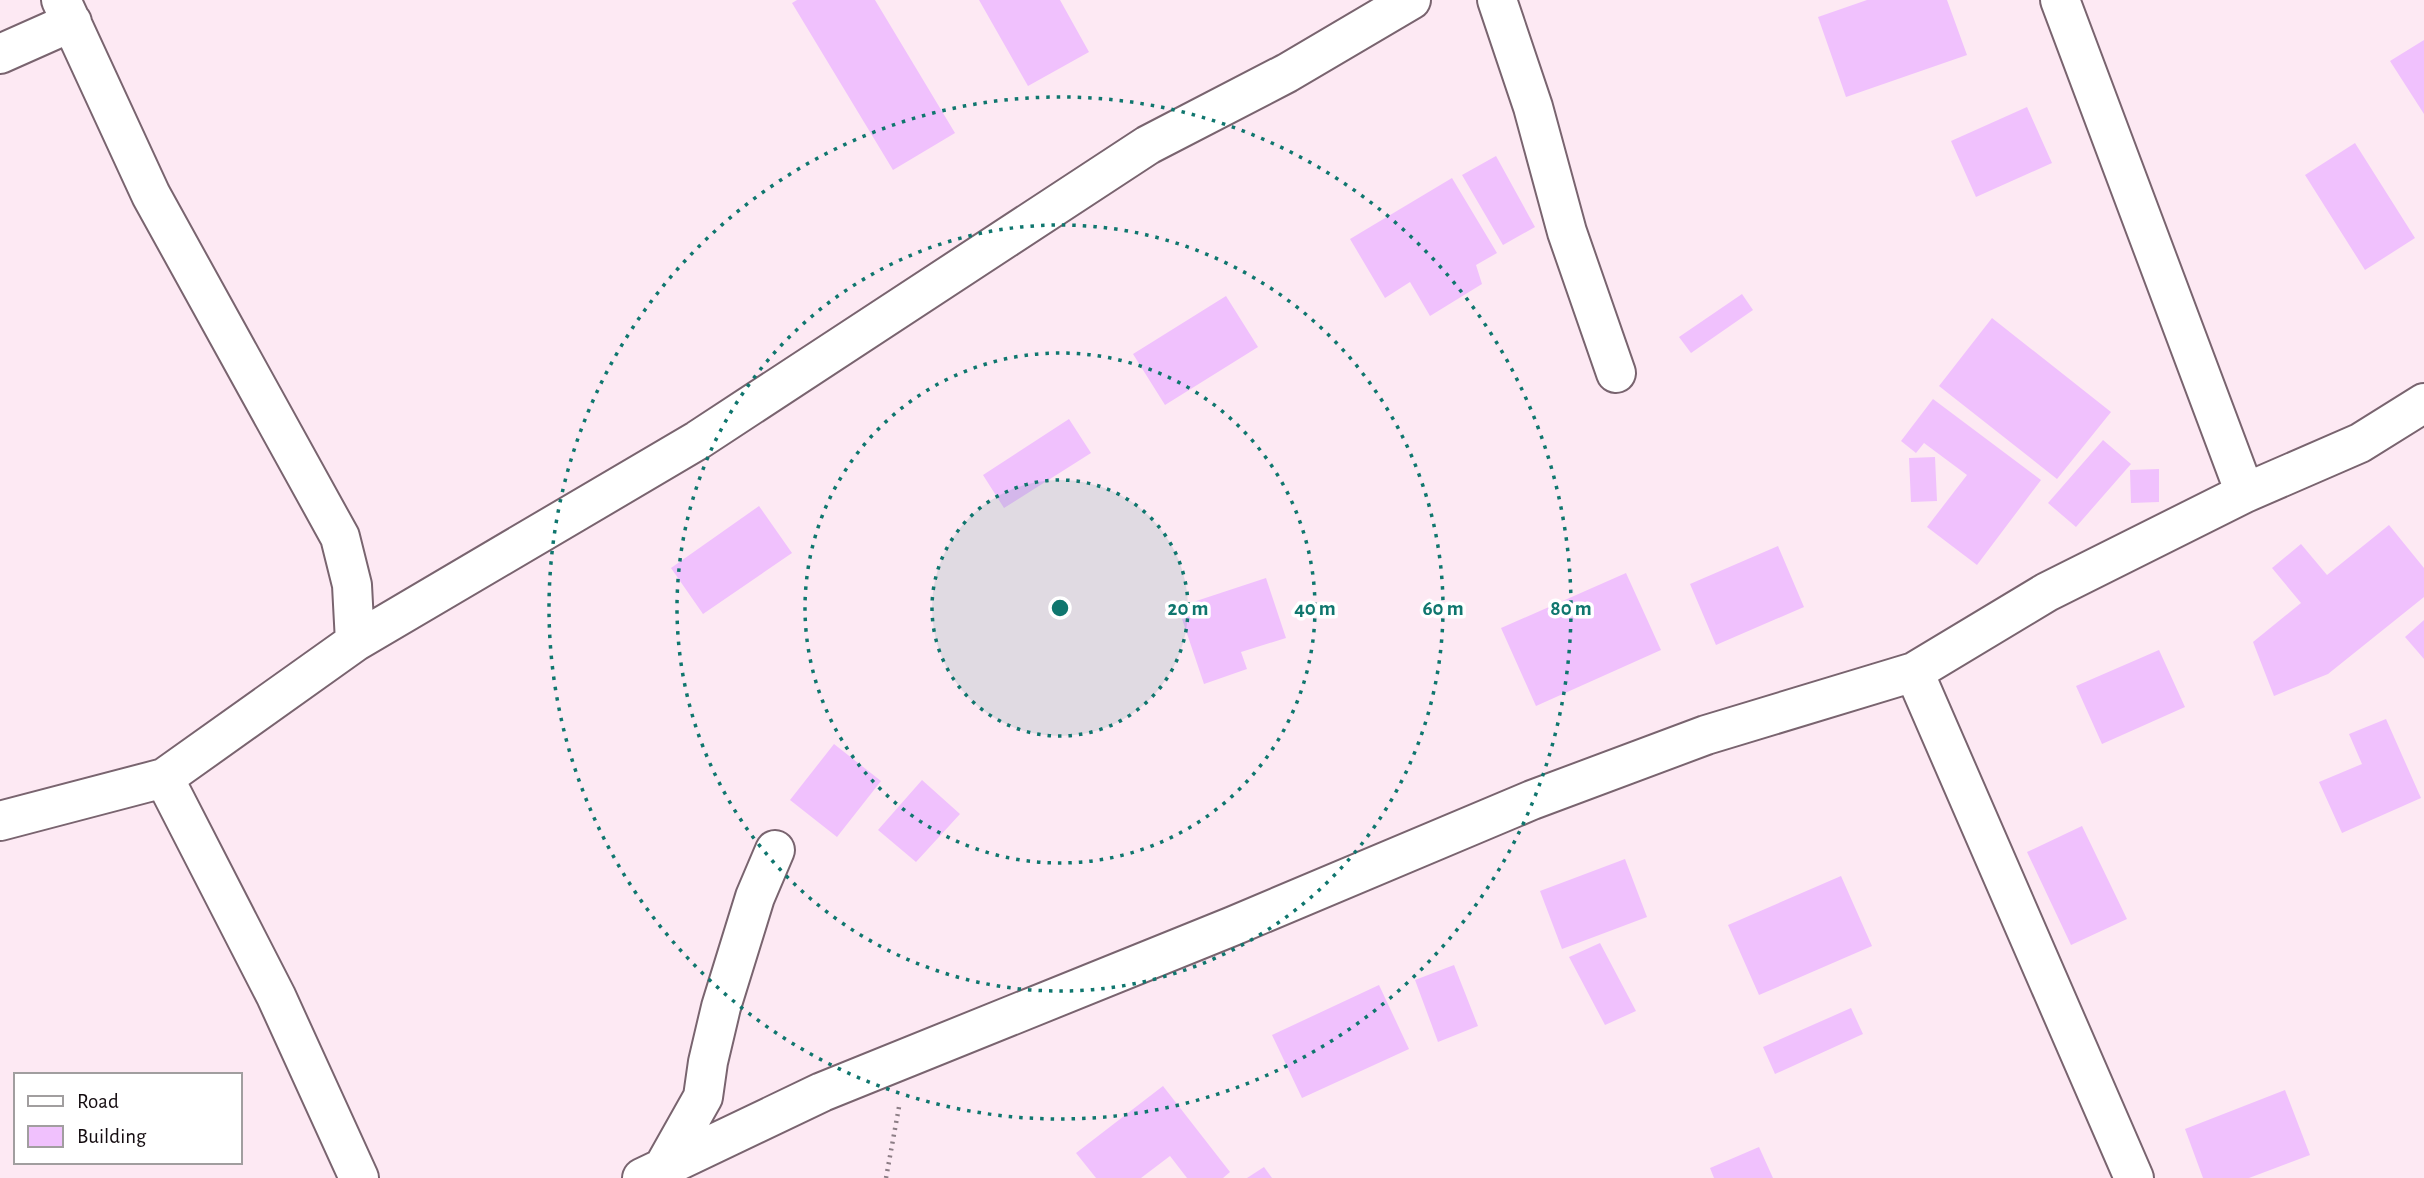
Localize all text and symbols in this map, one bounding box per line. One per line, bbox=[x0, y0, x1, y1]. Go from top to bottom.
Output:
centre of rings bbox=[1048, 596, 1072, 620]
text: 20 m bbox=[1168, 598, 1208, 619]
text: 40 m bbox=[1294, 598, 1336, 619]
text: 60 m bbox=[1422, 598, 1464, 619]
text: 80 m bbox=[1550, 598, 1592, 619]
legend bbox=[14, 1073, 242, 1164]
text: Road bbox=[77, 1091, 119, 1112]
text: Building bbox=[77, 1126, 147, 1147]

